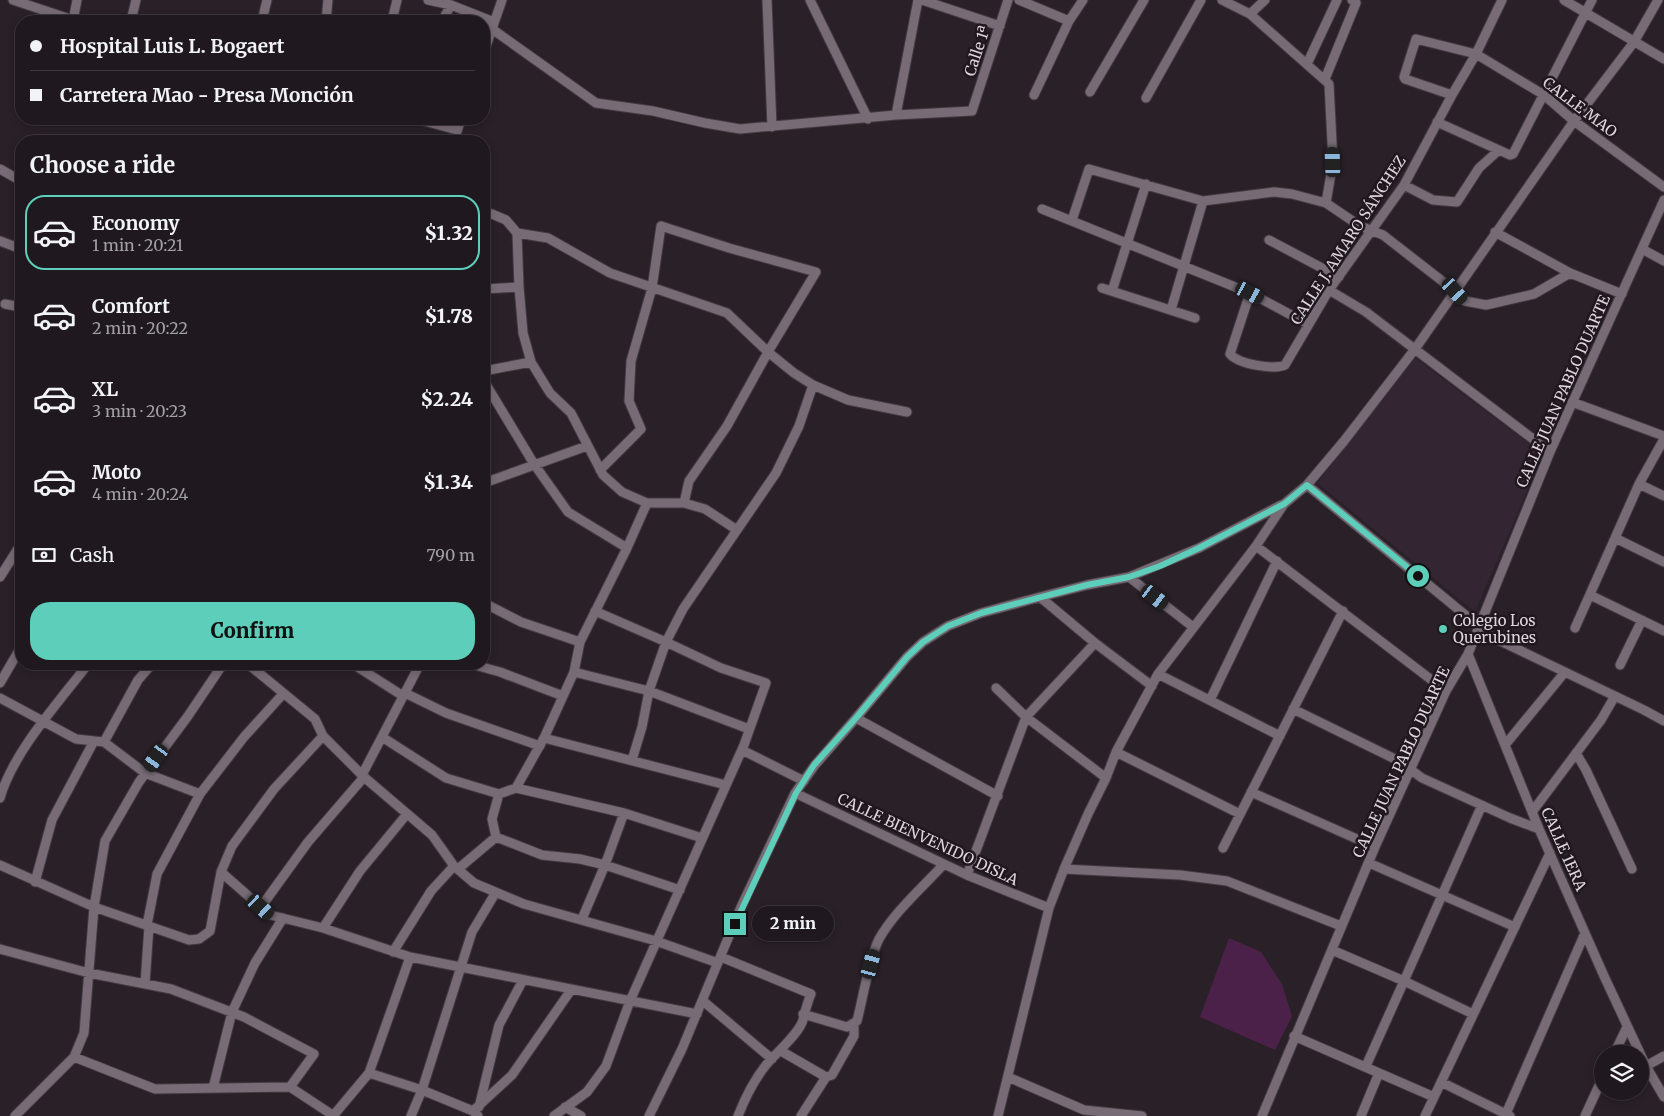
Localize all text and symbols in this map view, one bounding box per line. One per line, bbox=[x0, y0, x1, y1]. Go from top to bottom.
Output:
street label: Calle 1ª bbox=[960, 23, 994, 79]
text: Hospital Luis L. Bogaert bbox=[60, 34, 285, 58]
street label: CALLE MAO bbox=[1539, 73, 1621, 141]
text: Carretera Mao - Presa Monción bbox=[60, 83, 354, 107]
car bbox=[1324, 147, 1341, 177]
text: Choose a ride bbox=[30, 151, 175, 179]
street label: CALLE J. AMARO SÁNCHEZ bbox=[1285, 151, 1410, 328]
icon: car bbox=[32, 210, 77, 255]
text: Economy bbox=[92, 211, 180, 235]
text: $1.32 bbox=[425, 221, 473, 245]
text: 1 min · 20:21 bbox=[92, 235, 183, 255]
car bbox=[1439, 275, 1470, 307]
car bbox=[1233, 279, 1266, 307]
street label: CALLE JUAN PABLO DUARTE bbox=[1512, 291, 1614, 490]
icon: car bbox=[32, 293, 77, 338]
text: Comfort bbox=[92, 294, 170, 318]
text: $1.78 bbox=[425, 304, 473, 328]
text: 2 min · 20:22 bbox=[92, 318, 188, 338]
icon: car bbox=[32, 376, 77, 421]
text: XL bbox=[92, 377, 118, 401]
text: $2.24 bbox=[421, 387, 473, 411]
text: 3 min · 20:23 bbox=[92, 401, 187, 421]
icon: car bbox=[32, 459, 77, 504]
text: Moto bbox=[92, 460, 141, 484]
text: $1.34 bbox=[423, 470, 473, 494]
text: 4 min · 20:24 bbox=[92, 484, 188, 504]
icon: cash bbox=[30, 541, 58, 569]
text: Cash bbox=[70, 543, 114, 567]
text: 790 m bbox=[426, 545, 475, 565]
route start bbox=[1407, 565, 1429, 587]
car bbox=[1138, 582, 1171, 612]
button: Confirm bbox=[30, 602, 475, 660]
place label: Colegio Los Querubines bbox=[1453, 611, 1536, 647]
marker: Colegio Los Querubines bbox=[1437, 623, 1449, 635]
street label: CALLE JUAN PABLO DUARTE bbox=[1348, 663, 1454, 861]
car bbox=[141, 741, 170, 775]
street label: CALLE BIENVENIDO DISLA bbox=[835, 789, 1022, 890]
street label: CALLE 1ERA bbox=[1537, 804, 1591, 894]
car bbox=[244, 891, 277, 923]
callout: 2 min bbox=[752, 906, 835, 942]
route end bbox=[724, 913, 746, 935]
text: 2 min bbox=[770, 913, 816, 933]
car bbox=[859, 948, 882, 980]
map controls bbox=[1594, 1045, 1649, 1100]
button: layers bbox=[1594, 1045, 1649, 1100]

